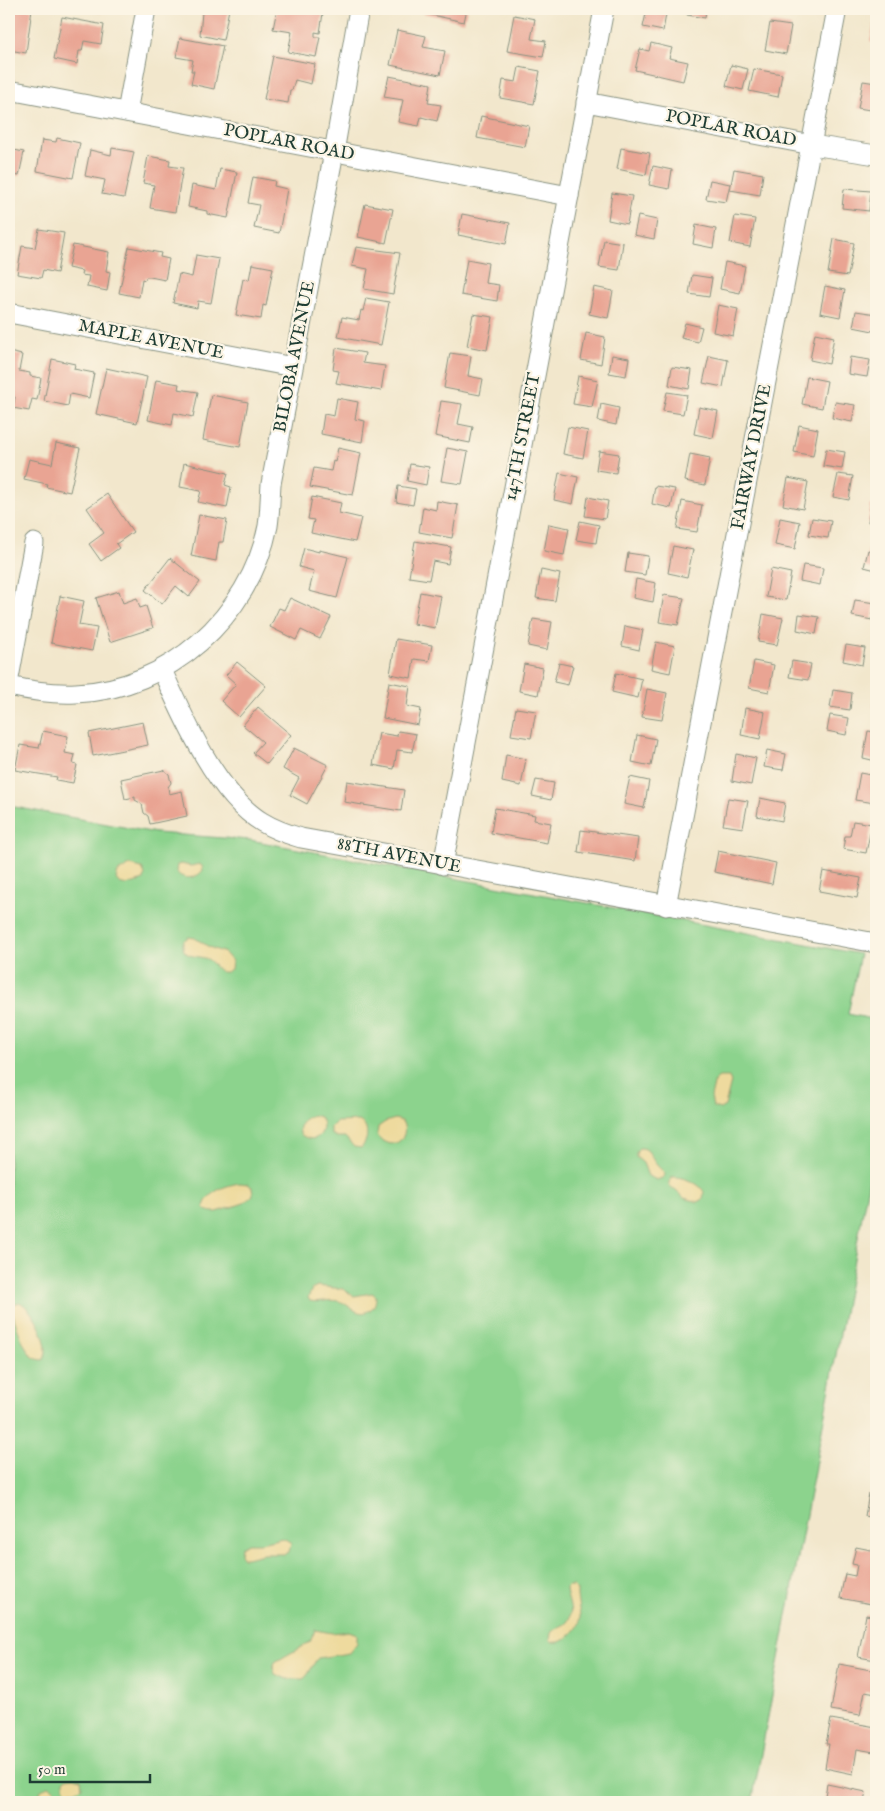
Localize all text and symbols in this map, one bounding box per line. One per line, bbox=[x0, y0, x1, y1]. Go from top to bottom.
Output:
street label: POPLAR ROAD bbox=[664, 105, 798, 153]
street label: POPLAR ROAD bbox=[222, 119, 356, 167]
street label: BILOBA AVENUE bbox=[269, 279, 321, 435]
street label: MAPLE AVENUE bbox=[76, 315, 226, 365]
street label: 147TH STREET bbox=[499, 371, 547, 503]
street label: FAIRWAY DRIVE bbox=[727, 382, 777, 532]
street label: 88TH AVENUE bbox=[335, 833, 463, 879]
scale bar bbox=[30, 1751, 150, 1783]
text: 50 m bbox=[38, 1760, 66, 1779]

